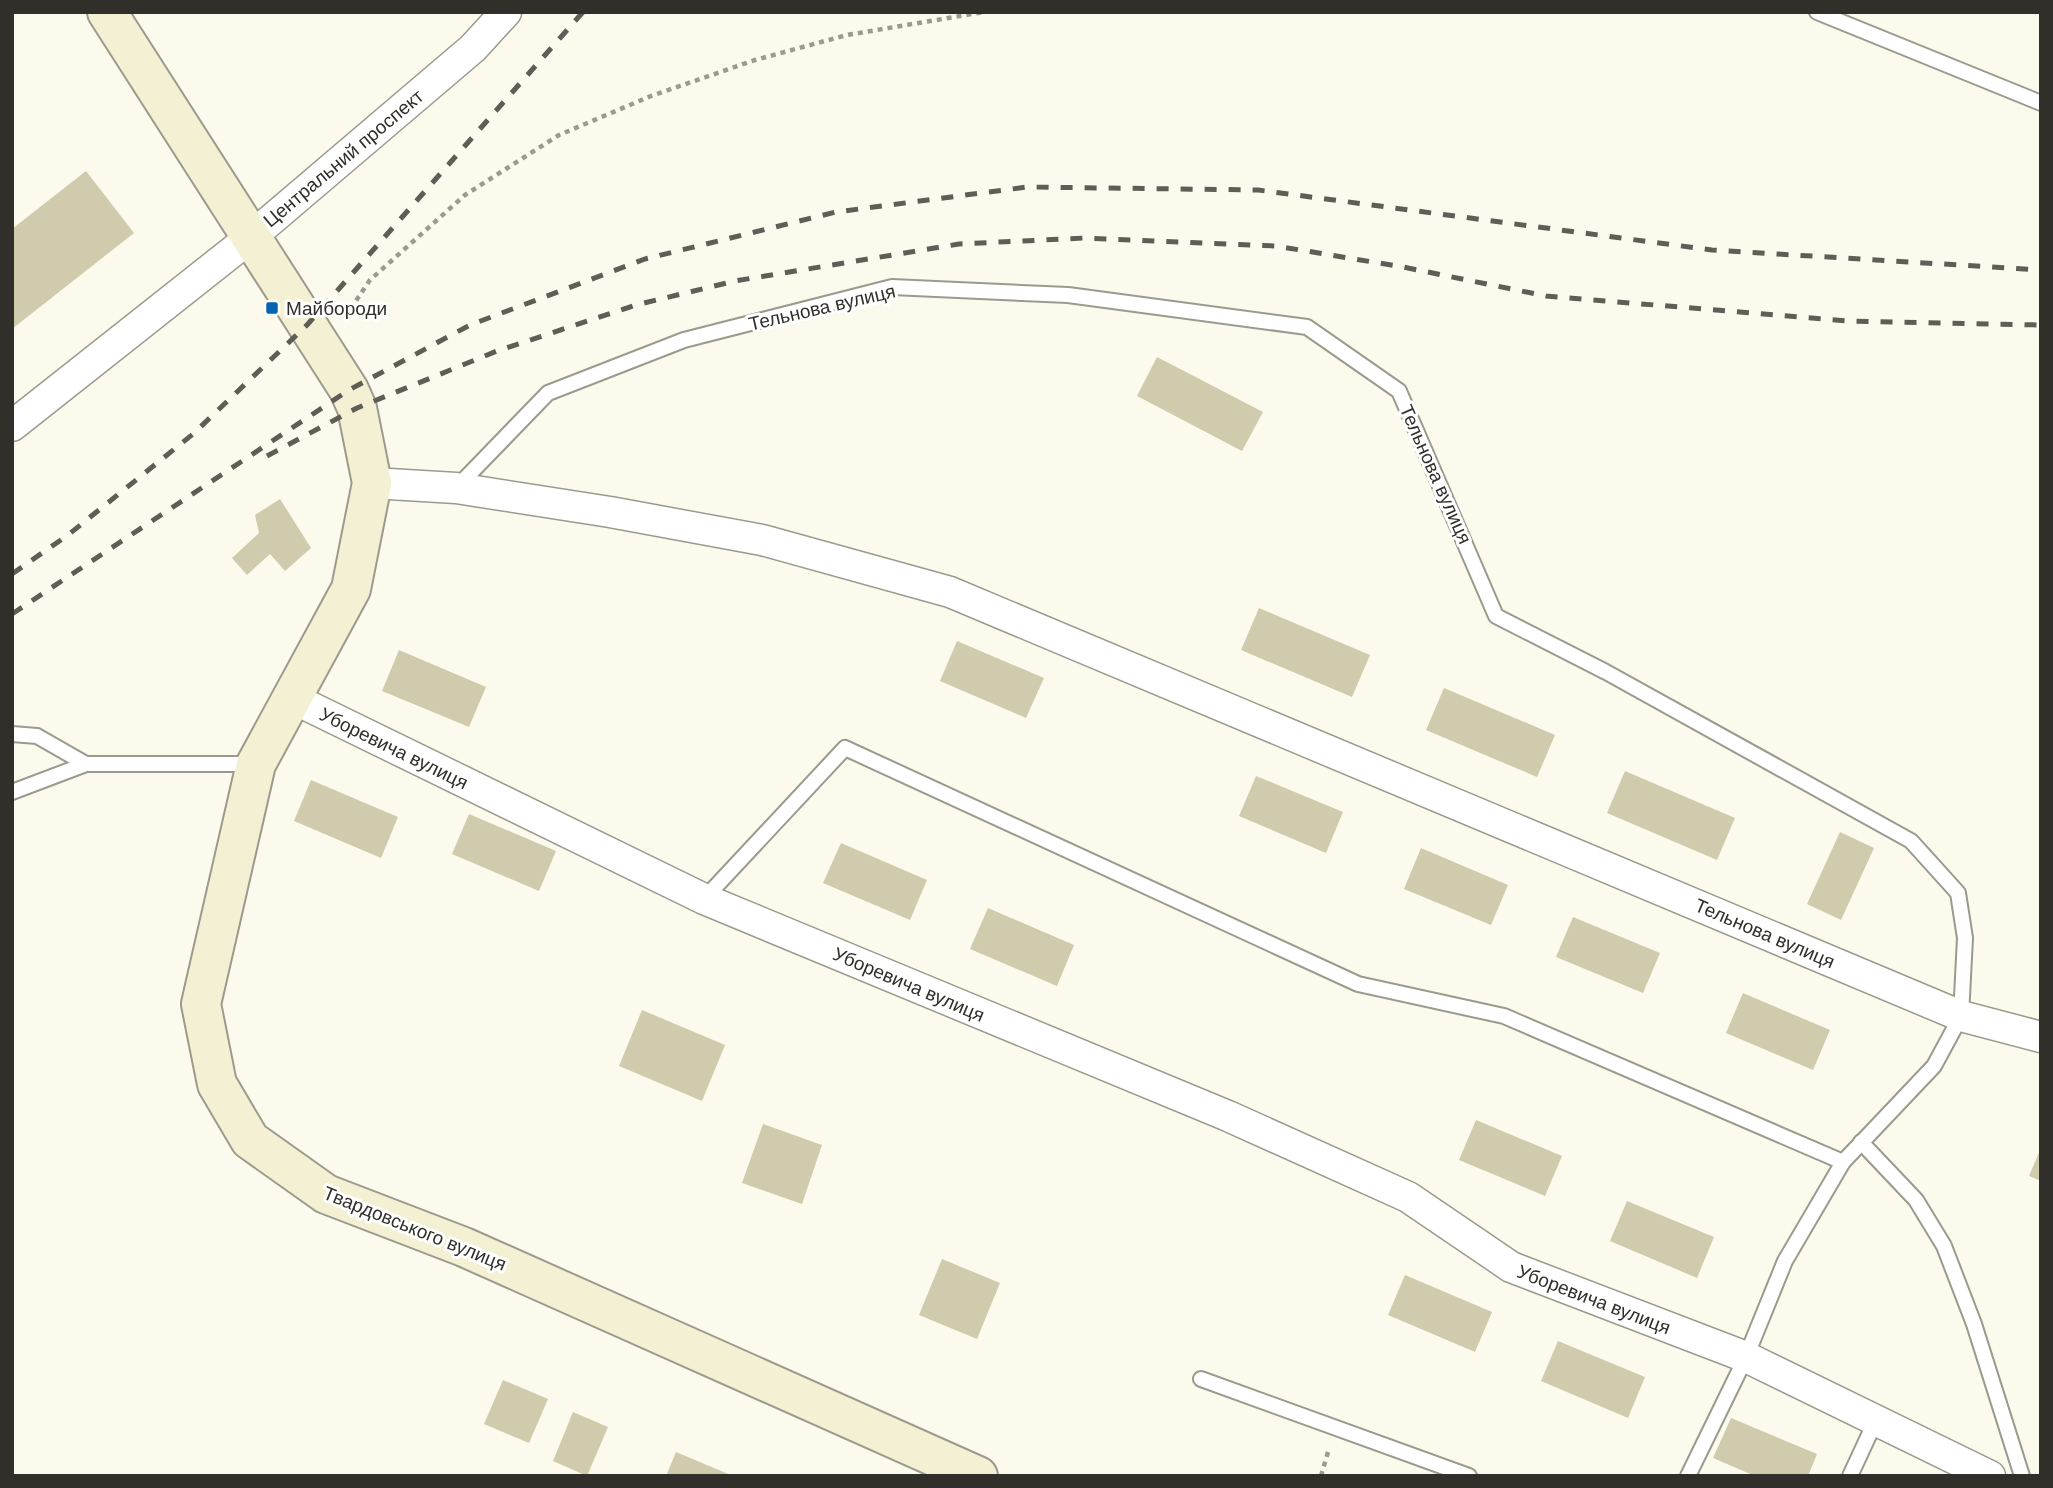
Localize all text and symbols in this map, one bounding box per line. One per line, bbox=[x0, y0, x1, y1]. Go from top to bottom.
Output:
street label: Центральний проспект bbox=[259, 85, 428, 231]
street label: Тельнова вулиця bbox=[747, 280, 897, 335]
place label: Майбороди bbox=[286, 298, 387, 319]
marker: Майбороди bbox=[264, 300, 280, 316]
street label: Тельнова вулиця bbox=[1395, 401, 1476, 547]
street label: Уборевича вулиця bbox=[316, 703, 471, 793]
street label: Тельнова вулиця bbox=[1692, 895, 1838, 972]
street label: Уборевича вулиця bbox=[830, 943, 988, 1026]
street label: Твардовського вулиця bbox=[320, 1182, 509, 1275]
street label: Уборевича вулиця bbox=[1514, 1261, 1673, 1338]

